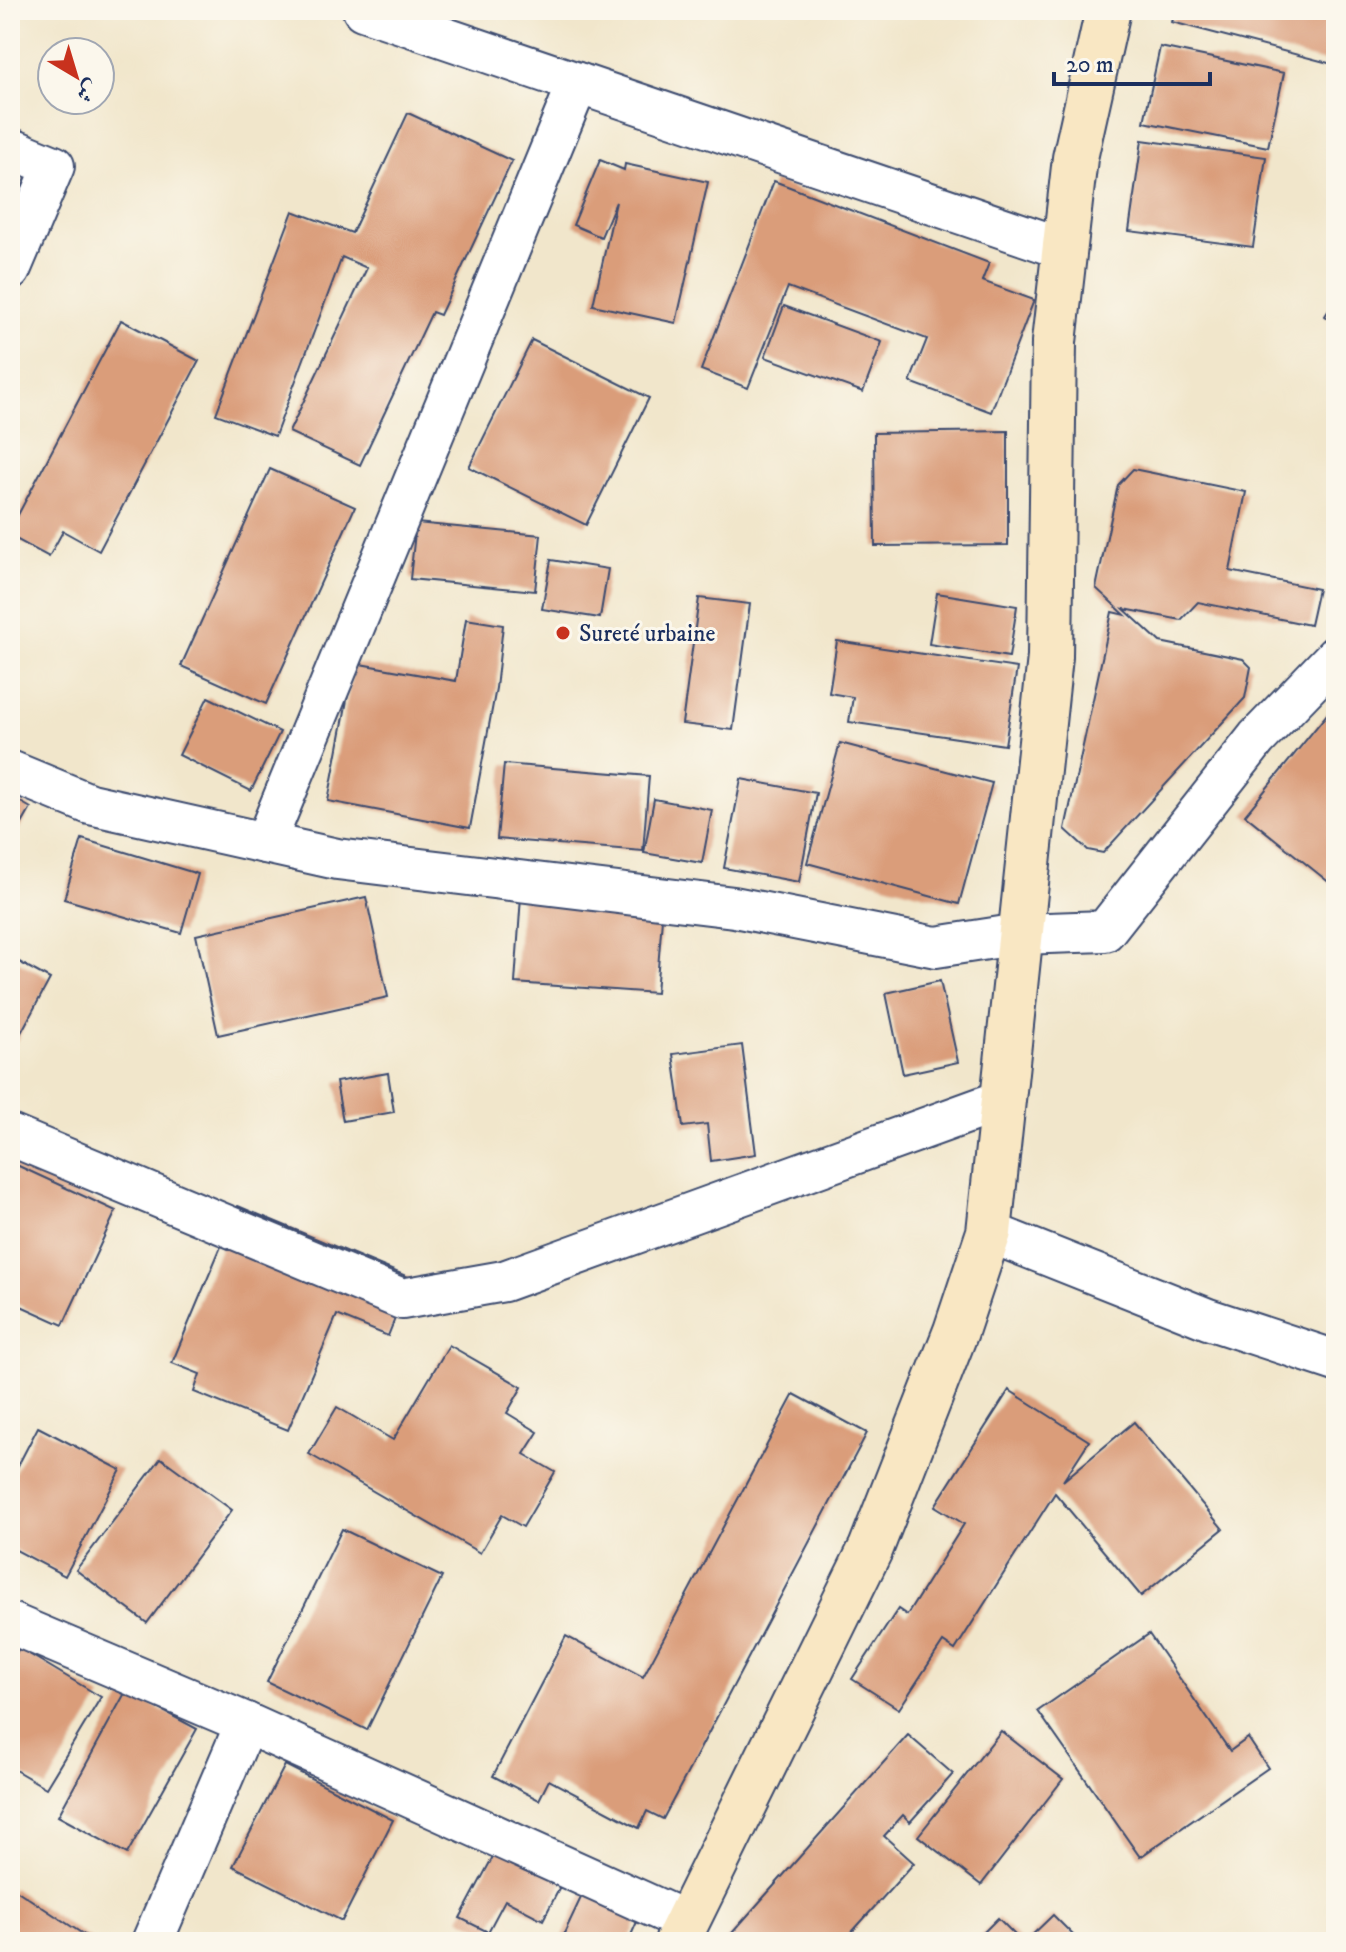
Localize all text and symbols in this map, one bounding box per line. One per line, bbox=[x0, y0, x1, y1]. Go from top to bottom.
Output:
north arrow bbox=[36, 36, 116, 116]
scale bar bbox=[1054, 36, 1210, 86]
text: 20 m bbox=[1066, 50, 1114, 80]
text: ش bbox=[70, 73, 104, 108]
place label: Sureté urbaine bbox=[579, 619, 715, 649]
marker: Sureté urbaine bbox=[554, 624, 572, 642]

